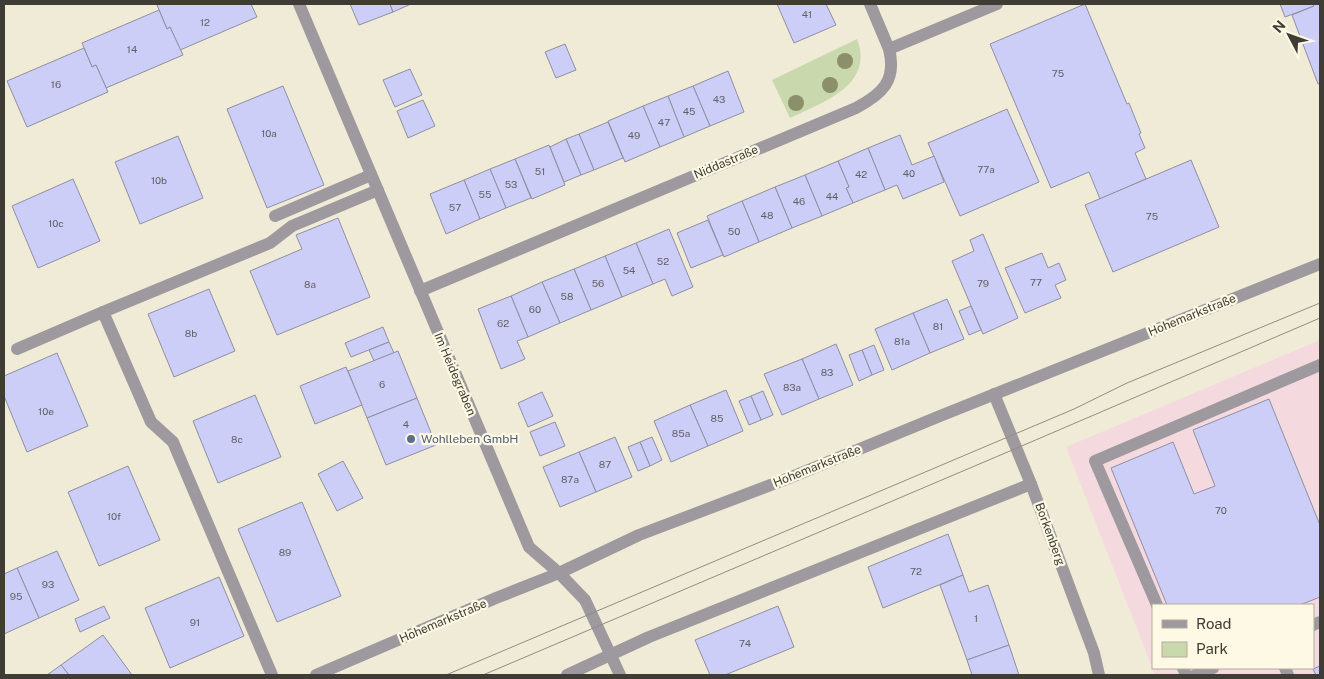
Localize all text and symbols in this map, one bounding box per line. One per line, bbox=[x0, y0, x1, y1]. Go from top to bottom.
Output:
house number: 41 bbox=[802, 8, 812, 20]
north arrow bbox=[1264, 10, 1314, 60]
house number: 12 bbox=[200, 16, 210, 28]
text: N bbox=[1270, 17, 1289, 36]
house number: 14 bbox=[127, 43, 137, 55]
house number: 75 bbox=[1052, 67, 1064, 79]
house number: 16 bbox=[51, 78, 61, 90]
house number: 43 bbox=[713, 93, 725, 105]
house number: 45 bbox=[683, 105, 695, 117]
house number: 47 bbox=[658, 116, 670, 128]
house number: 10a bbox=[261, 127, 277, 139]
house number: 49 bbox=[628, 129, 640, 141]
street label: Niddastraße bbox=[692, 142, 760, 182]
house number: 77a bbox=[977, 163, 995, 175]
house number: 51 bbox=[535, 165, 545, 177]
house number: 40 bbox=[903, 167, 915, 179]
house number: 42 bbox=[855, 168, 867, 180]
house number: 10b bbox=[151, 174, 167, 186]
house number: 53 bbox=[505, 178, 517, 190]
house number: 55 bbox=[479, 188, 491, 200]
house number: 44 bbox=[826, 190, 838, 202]
house number: 46 bbox=[793, 195, 805, 207]
house number: 57 bbox=[449, 201, 461, 213]
house number: 48 bbox=[761, 209, 773, 221]
house number: 75 bbox=[1146, 210, 1158, 222]
house number: 10c bbox=[48, 217, 64, 229]
house number: 50 bbox=[728, 225, 740, 237]
house number: 52 bbox=[657, 255, 669, 267]
house number: 54 bbox=[623, 264, 635, 276]
house number: 77 bbox=[1030, 276, 1042, 288]
house number: 56 bbox=[592, 277, 604, 289]
house number: 79 bbox=[977, 277, 989, 289]
house number: 8a bbox=[304, 278, 316, 290]
house number: 58 bbox=[561, 290, 573, 302]
street label: Hohemarkstraße bbox=[1146, 291, 1238, 339]
house number: 60 bbox=[529, 303, 541, 315]
house number: 62 bbox=[497, 317, 509, 329]
house number: 81 bbox=[933, 320, 943, 332]
house number: 8b bbox=[185, 327, 197, 339]
street label: Im Heidegraben bbox=[431, 330, 479, 418]
house number: 81a bbox=[894, 335, 910, 347]
house number: 83 bbox=[821, 366, 833, 378]
house number: 6 bbox=[379, 378, 385, 390]
house number: 83a bbox=[783, 381, 801, 393]
house number: 10e bbox=[38, 405, 54, 417]
house number: 85 bbox=[711, 412, 723, 424]
house number: 4 bbox=[403, 418, 409, 430]
house number: 85a bbox=[672, 427, 690, 439]
place label: Wohlleben GmbH bbox=[421, 432, 518, 446]
house number: 8c bbox=[231, 433, 243, 445]
marker: Wohlleben GmbH bbox=[405, 433, 417, 445]
street label: Hohemarkstraße bbox=[771, 442, 863, 490]
house number: 87 bbox=[599, 458, 611, 470]
house number: 87a bbox=[561, 473, 579, 485]
street label: Borkenberg bbox=[1032, 501, 1068, 567]
house number: 70 bbox=[1215, 504, 1227, 516]
house number: 10f bbox=[107, 510, 121, 522]
house number: 89 bbox=[279, 546, 291, 558]
house number: 72 bbox=[910, 565, 922, 577]
house number: 93 bbox=[42, 578, 54, 590]
house number: 95 bbox=[10, 590, 22, 602]
street label: Hohemarkstraße bbox=[397, 596, 489, 646]
legend bbox=[1152, 604, 1314, 669]
house number: 1 bbox=[974, 612, 978, 624]
text: Road bbox=[1196, 615, 1232, 632]
house number: 91 bbox=[190, 616, 200, 628]
house number: 74 bbox=[739, 637, 751, 649]
text: Park bbox=[1196, 640, 1228, 657]

